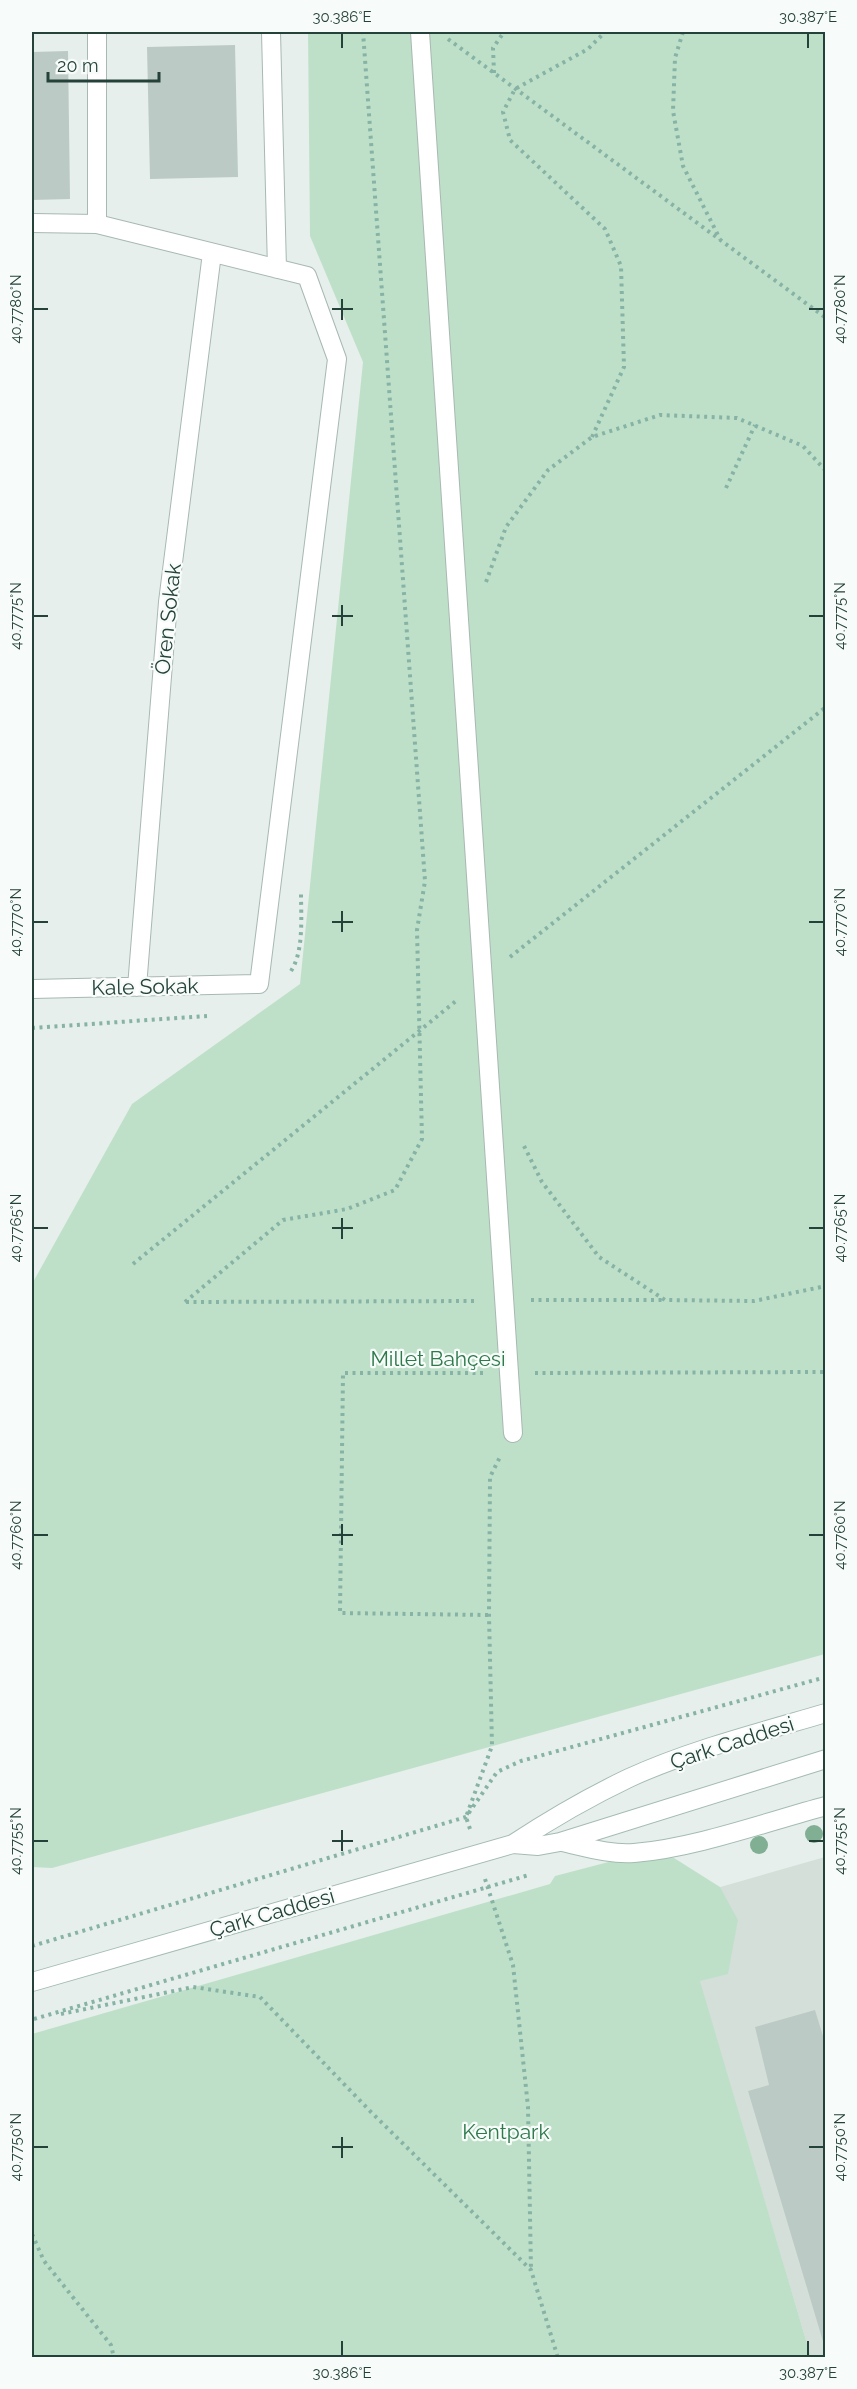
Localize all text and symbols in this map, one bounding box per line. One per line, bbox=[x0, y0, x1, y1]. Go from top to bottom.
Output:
text: 30.386°E bbox=[312, 8, 372, 26]
text: 30.387°E bbox=[779, 8, 837, 26]
scale bar bbox=[48, 45, 159, 83]
text: 20 m bbox=[57, 55, 99, 76]
text: 40.7780°N bbox=[7, 274, 25, 344]
text: 40.7780°N bbox=[831, 274, 849, 344]
street label: Ören Sokak bbox=[149, 562, 186, 676]
text: 40.7775°N bbox=[7, 582, 25, 650]
text: 40.7775°N bbox=[831, 582, 849, 650]
text: 40.7770°N bbox=[7, 888, 25, 956]
text: 40.7770°N bbox=[831, 888, 849, 956]
street label: Kale Sokak bbox=[91, 973, 199, 1000]
text: 40.7765°N bbox=[7, 1194, 25, 1262]
text: 40.7765°N bbox=[831, 1194, 849, 1262]
park label: Millet Bahçesi bbox=[370, 1346, 506, 1371]
text: 40.7760°N bbox=[7, 1500, 25, 1570]
text: 40.7760°N bbox=[831, 1500, 849, 1570]
street label: Çark Caddesi bbox=[667, 1711, 797, 1774]
text: 40.7755°N bbox=[7, 1807, 25, 1875]
text: 40.7755°N bbox=[831, 1807, 849, 1875]
street label: Çark Caddesi bbox=[207, 1883, 337, 1942]
text: 40.7750°N bbox=[7, 2113, 25, 2181]
text: 40.7750°N bbox=[831, 2113, 849, 2181]
park label: Kentpark bbox=[462, 2119, 550, 2144]
text: 30.386°E bbox=[312, 2364, 372, 2382]
text: 30.387°E bbox=[779, 2364, 837, 2382]

